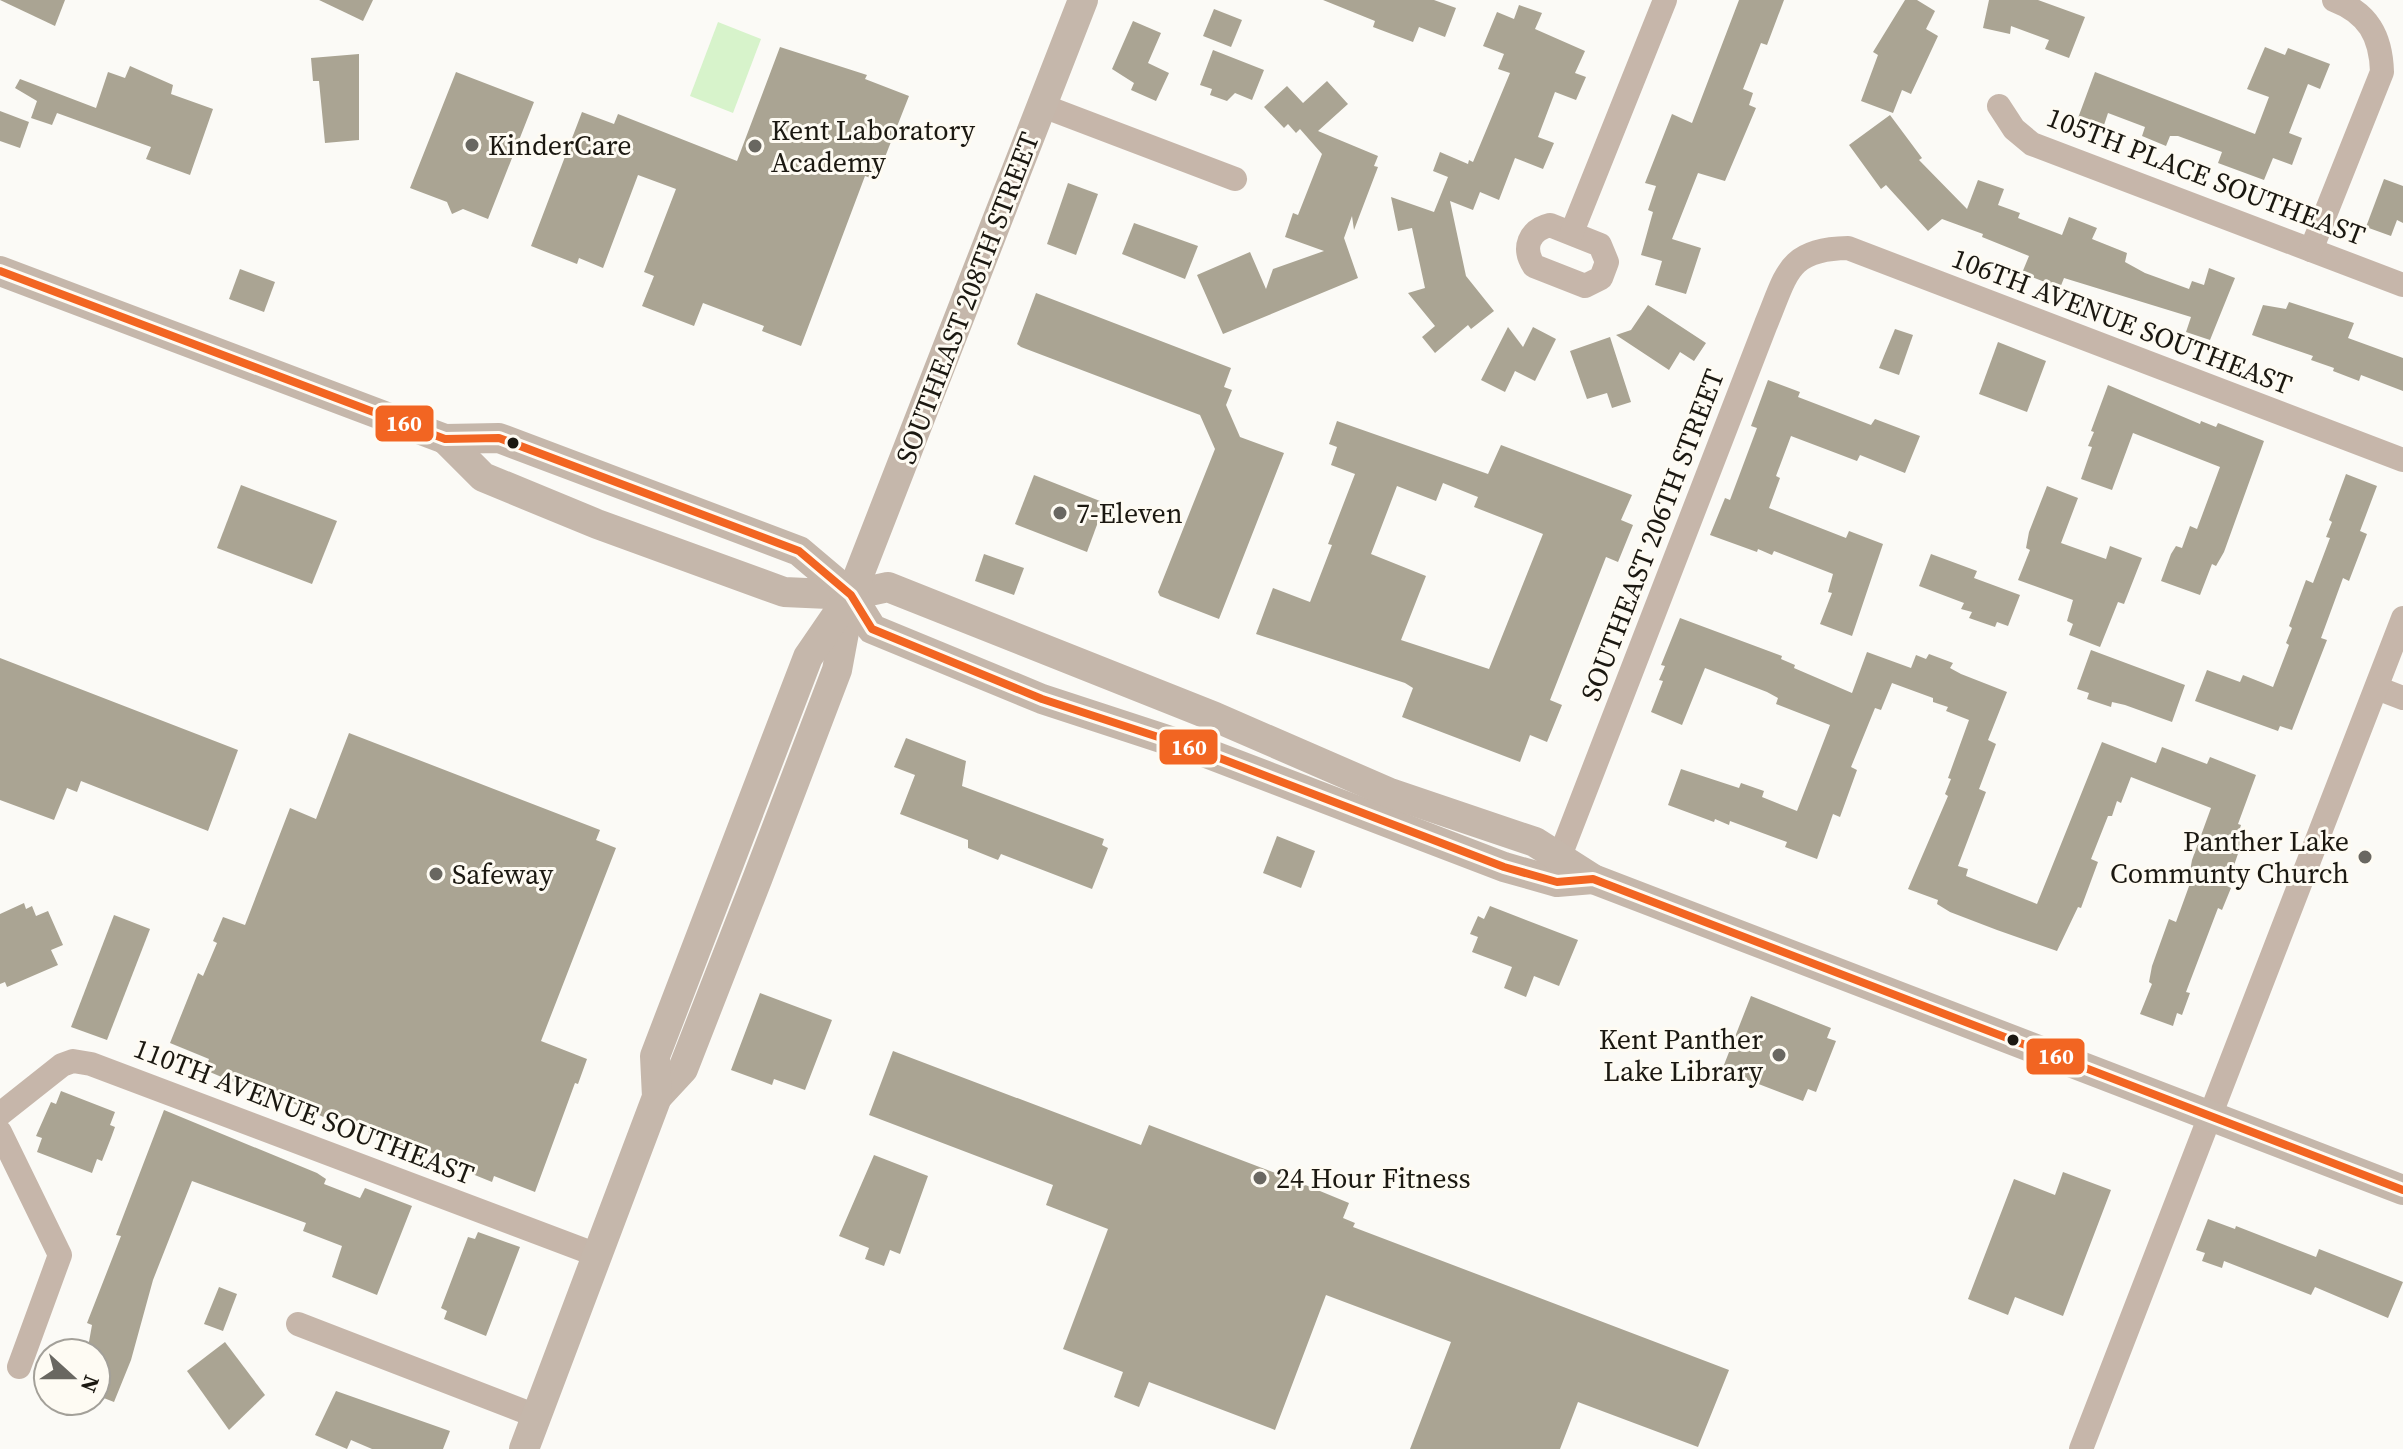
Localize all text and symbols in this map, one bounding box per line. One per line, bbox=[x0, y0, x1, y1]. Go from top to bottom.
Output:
street label: 105TH PLACE SOUTHEAST bbox=[2041, 98, 2371, 254]
place label: Kent Laboratory Academy bbox=[771, 111, 976, 181]
place label: KinderCare bbox=[488, 126, 632, 164]
street label: SOUTHEAST 208TH STREET bbox=[886, 127, 1048, 469]
marker: KinderCare bbox=[463, 136, 481, 154]
marker: Kent Laboratory Academy bbox=[746, 137, 764, 155]
street label: 106TH AVENUE SOUTHEAST bbox=[1947, 239, 2297, 403]
street label: SOUTHEAST 206TH STREET bbox=[1571, 364, 1733, 706]
line badge: 160 bbox=[374, 404, 435, 443]
text: 160 bbox=[386, 408, 422, 438]
unlabelled marker bbox=[505, 435, 521, 451]
place label: 7-Eleven bbox=[1076, 494, 1183, 532]
marker: 7-Eleven bbox=[1051, 504, 1069, 522]
line badge: 160 bbox=[1158, 728, 1219, 766]
text: 160 bbox=[1171, 732, 1207, 762]
place label: Panther Lake Communty Church bbox=[2110, 822, 2349, 892]
marker: Panther Lake Communty Church bbox=[2356, 848, 2374, 866]
place label: Safeway bbox=[452, 855, 554, 893]
marker: Safeway bbox=[427, 865, 445, 883]
place label: Kent Panther Lake Library bbox=[1599, 1020, 1764, 1090]
street label: 110TH AVENUE SOUTHEAST bbox=[129, 1029, 479, 1193]
unlabelled marker bbox=[2005, 1032, 2021, 1048]
line badge: 160 bbox=[2025, 1037, 2086, 1076]
text: 160 bbox=[2038, 1041, 2074, 1071]
marker: Kent Panther Lake Library bbox=[1770, 1046, 1788, 1064]
place label: 24 Hour Fitness bbox=[1276, 1159, 1471, 1197]
marker: 24 Hour Fitness bbox=[1251, 1169, 1269, 1187]
north arrow bbox=[32, 1337, 112, 1417]
text: N bbox=[74, 1371, 108, 1397]

